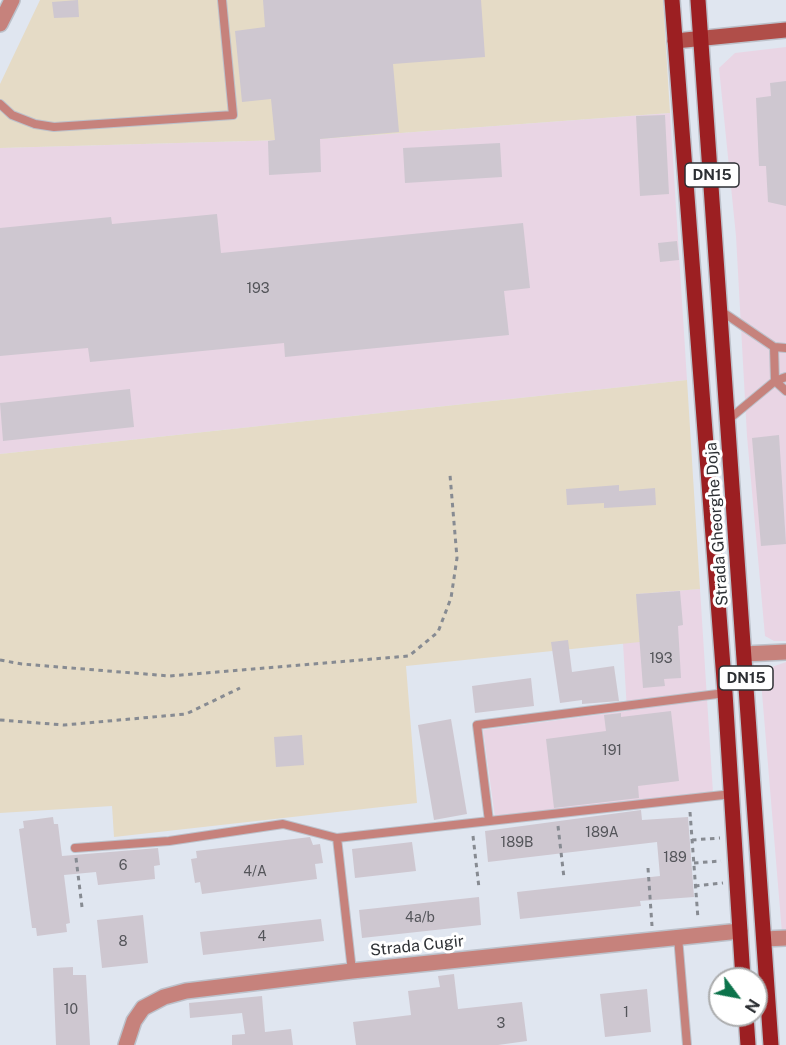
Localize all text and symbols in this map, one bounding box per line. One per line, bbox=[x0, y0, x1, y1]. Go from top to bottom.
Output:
road number: DN15 bbox=[685, 163, 739, 187]
house number: 193 bbox=[246, 281, 270, 297]
street label: Strada Gheorghe Doja bbox=[702, 441, 732, 607]
house number: 193 bbox=[649, 651, 673, 667]
road number: DN15 bbox=[719, 666, 773, 690]
house number: 191 bbox=[602, 743, 622, 759]
house number: 189A bbox=[585, 825, 619, 841]
house number: 189B bbox=[501, 835, 533, 851]
house number: 189 bbox=[663, 850, 687, 866]
house number: 6 bbox=[119, 858, 127, 874]
house number: 4/A bbox=[243, 864, 267, 880]
house number: 4a/b bbox=[405, 910, 435, 926]
house number: 4 bbox=[258, 929, 266, 945]
street label: Strada Cugir bbox=[369, 932, 465, 960]
house number: 8 bbox=[118, 934, 128, 950]
north arrow bbox=[708, 967, 768, 1027]
text: N bbox=[741, 995, 763, 1016]
house number: 10 bbox=[64, 1002, 78, 1018]
house number: 1 bbox=[623, 1005, 629, 1021]
house number: 3 bbox=[497, 1016, 505, 1032]

